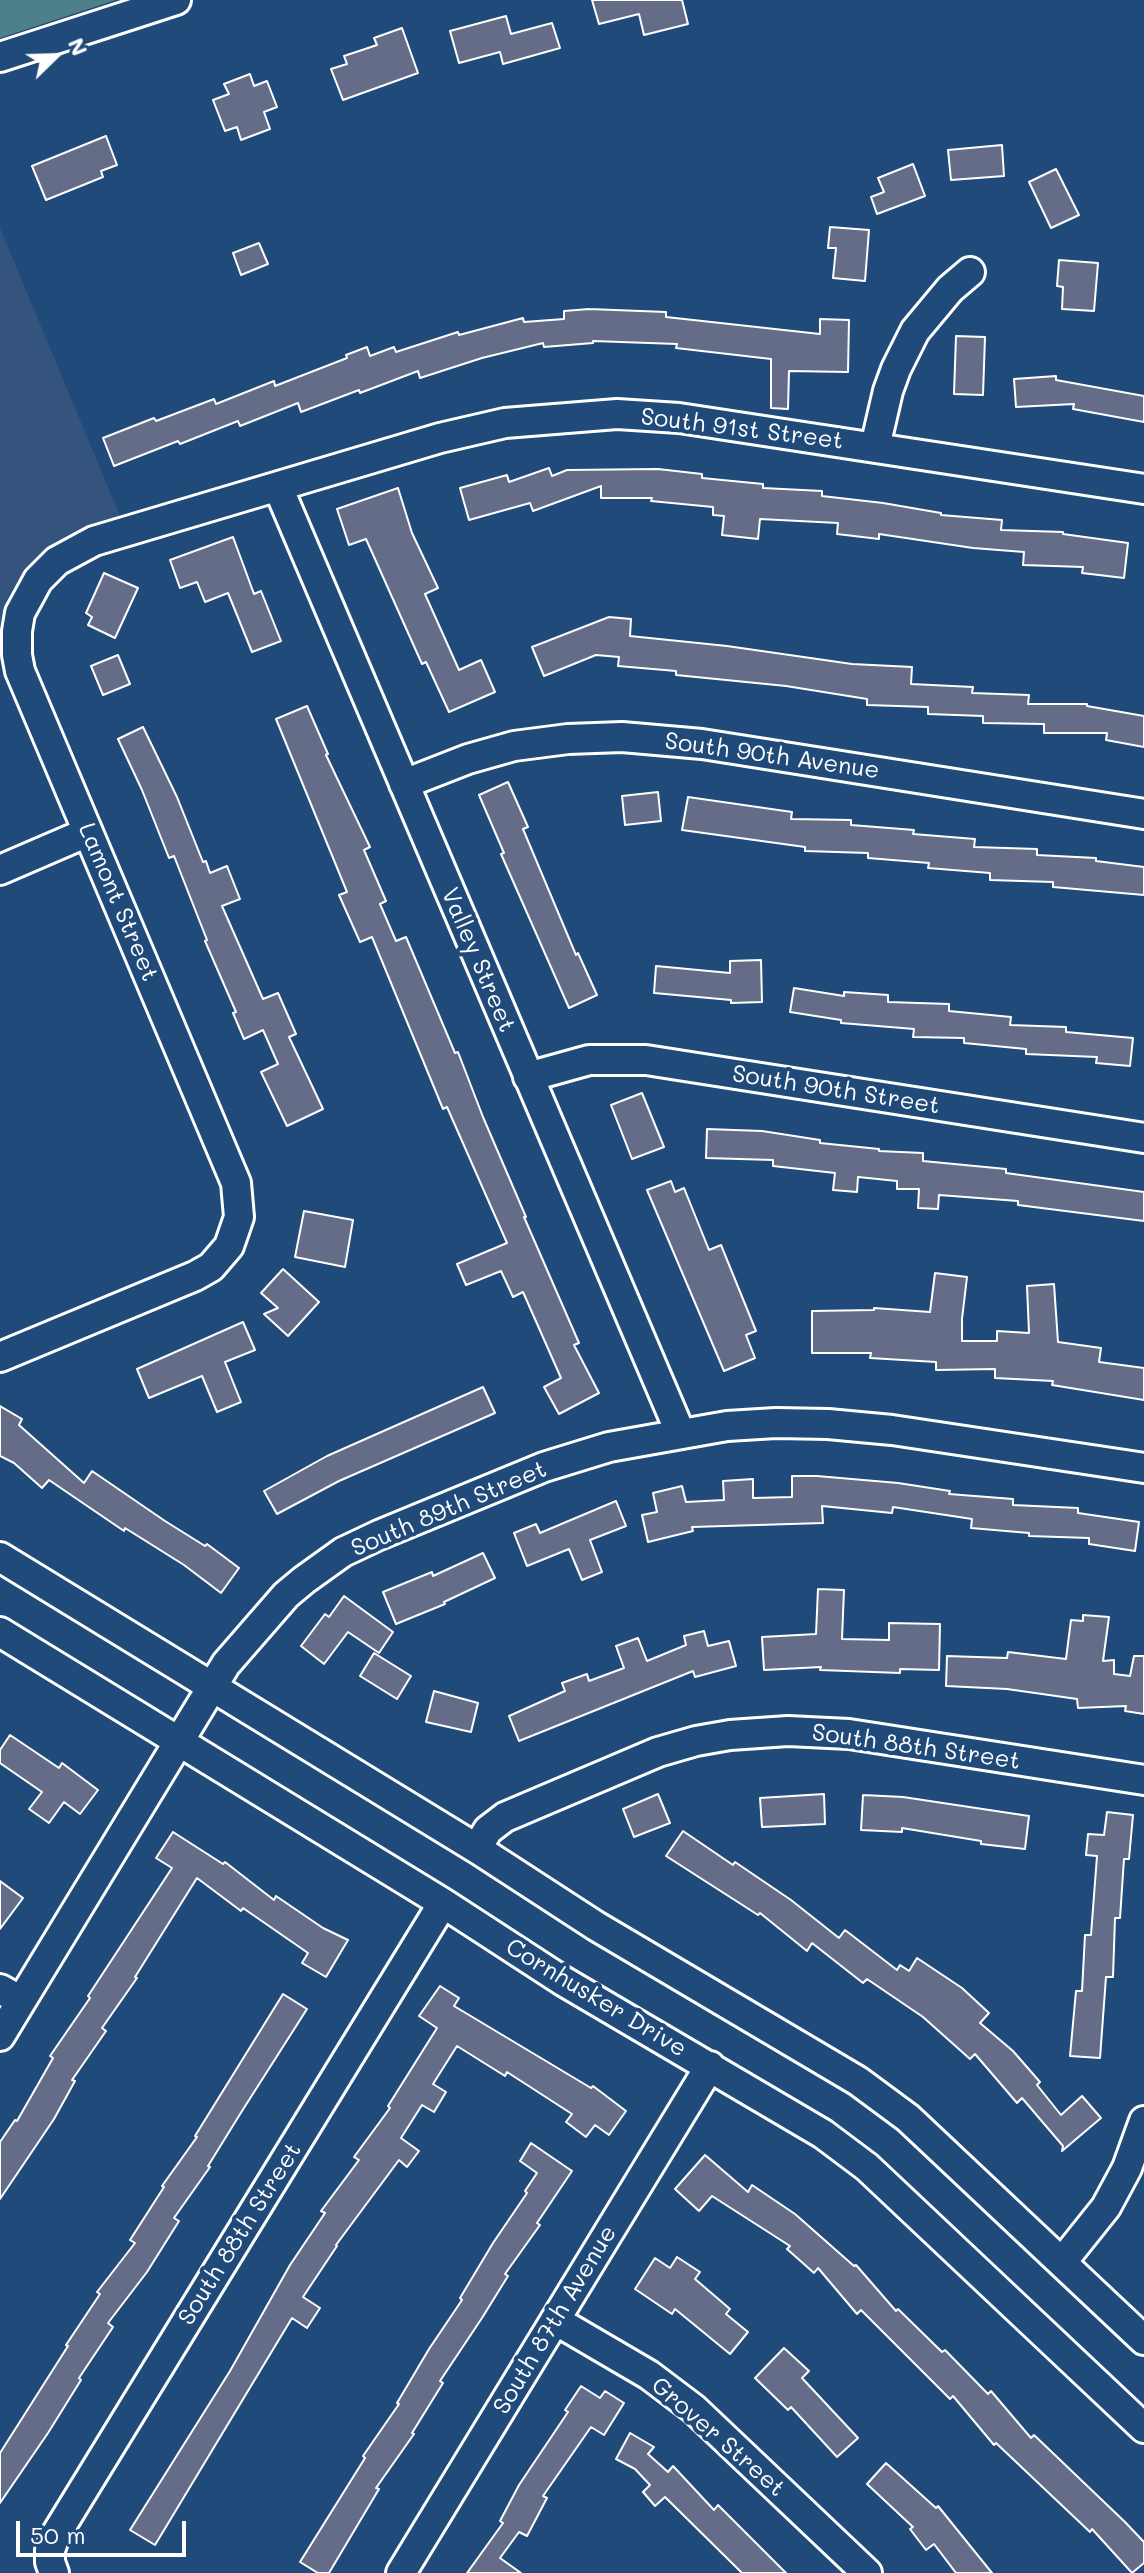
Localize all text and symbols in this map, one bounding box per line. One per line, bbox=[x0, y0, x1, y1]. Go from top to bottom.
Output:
north arrow bbox=[16, 16, 96, 96]
text: N bbox=[62, 33, 95, 60]
street label: South 91st Street bbox=[639, 402, 845, 456]
street label: South 90th Avenue bbox=[663, 727, 881, 785]
street label: Lamont Street bbox=[72, 819, 164, 985]
street label: Valley Street bbox=[435, 884, 521, 1036]
street label: South 90th Street bbox=[730, 1059, 942, 1121]
street label: South 89th Street bbox=[347, 1455, 551, 1563]
street label: South 88th Street bbox=[810, 1718, 1022, 1776]
street label: Cornhusker Drive bbox=[500, 1933, 692, 2063]
street label: South 88th Street bbox=[172, 2137, 308, 2331]
street label: South 87th Avenue bbox=[487, 2220, 623, 2420]
street label: Grover Street bbox=[645, 2371, 791, 2503]
scale bar bbox=[20, 2505, 190, 2555]
text: 50 m bbox=[30, 2519, 86, 2550]

